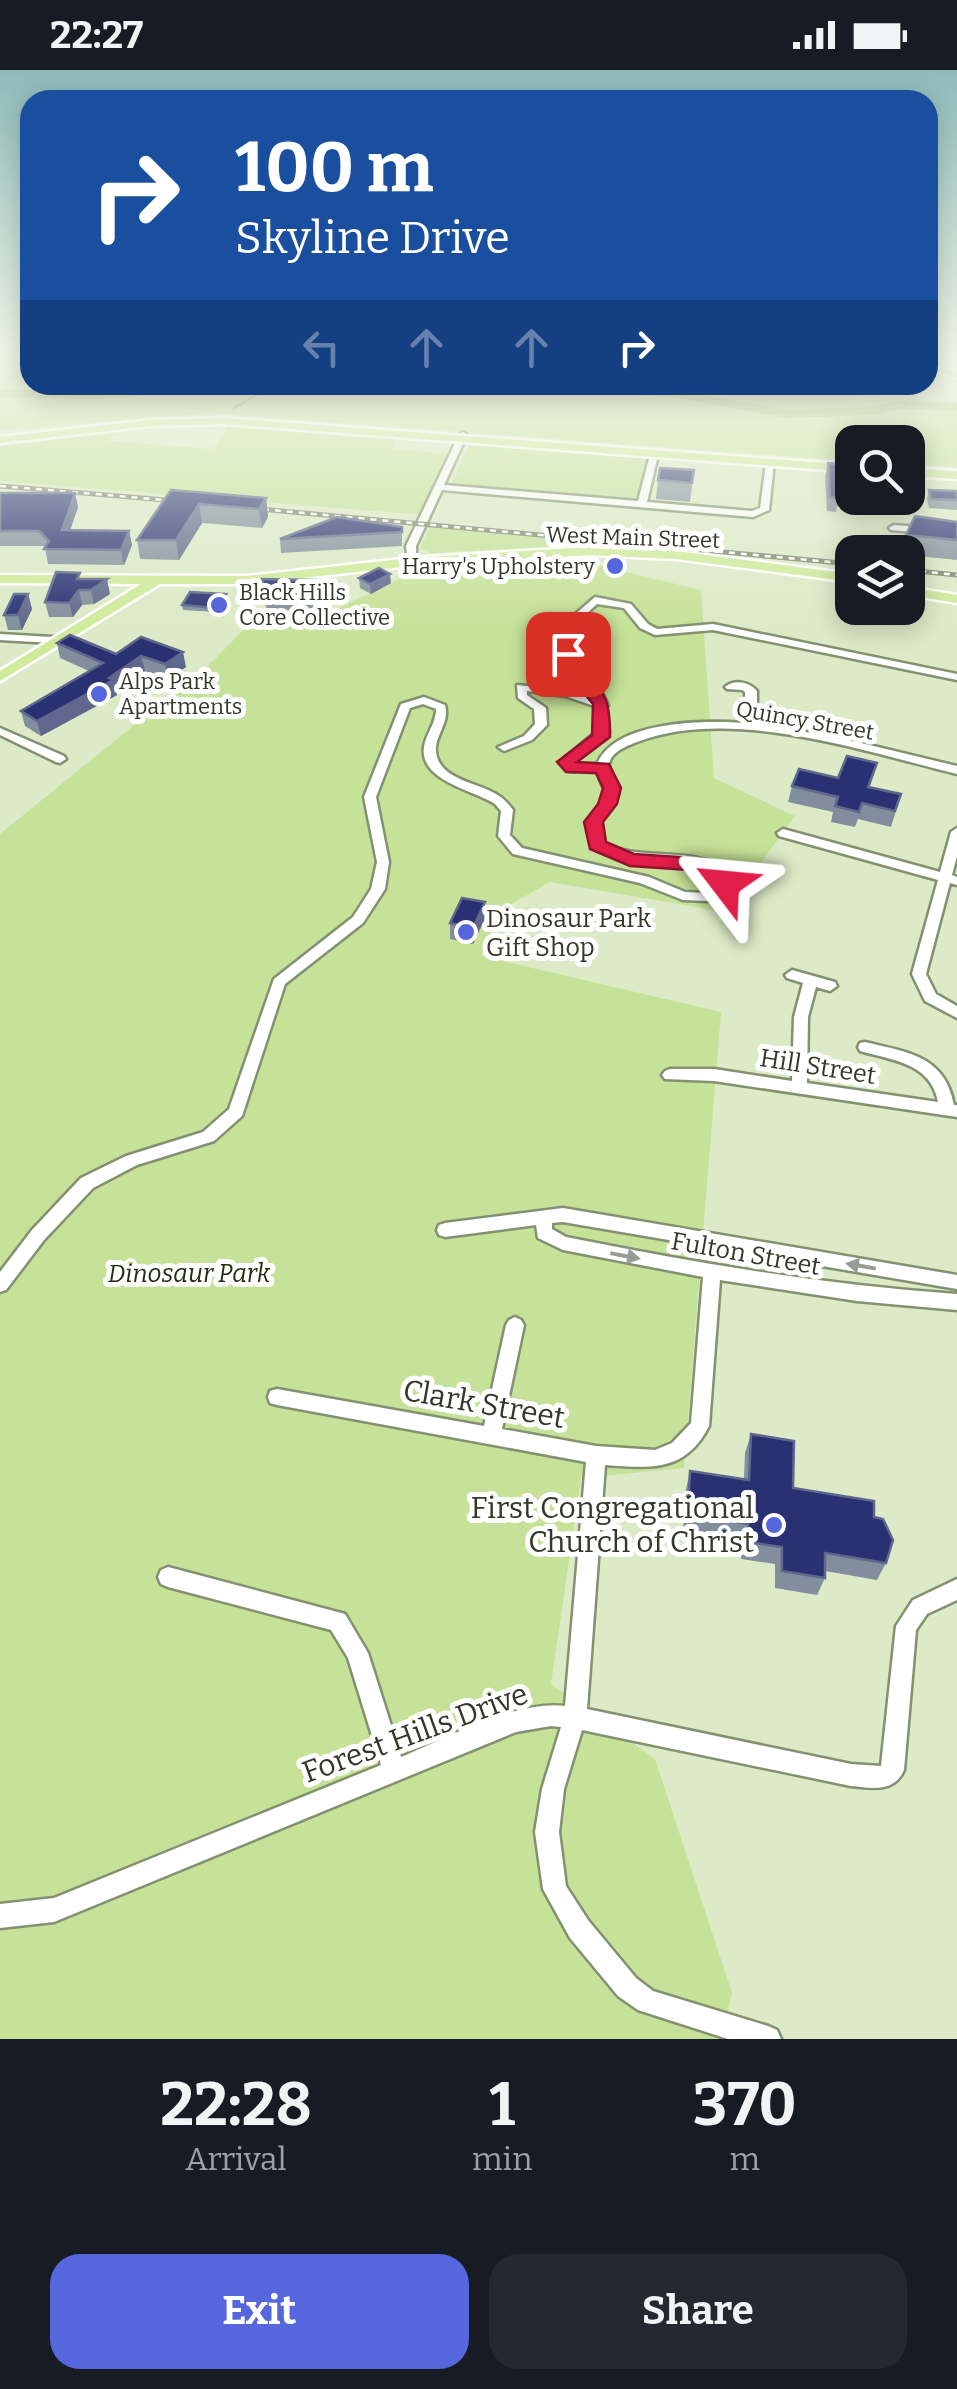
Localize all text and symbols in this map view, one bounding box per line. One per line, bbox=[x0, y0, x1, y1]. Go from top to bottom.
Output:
text: 22:27 bbox=[50, 12, 143, 58]
text: 100 m bbox=[235, 126, 434, 210]
icon: right bbox=[70, 130, 200, 260]
text: Skyline Drive bbox=[235, 211, 510, 265]
icon: left bbox=[294, 320, 349, 375]
icon: ahead bbox=[399, 320, 454, 375]
icon: ahead bbox=[504, 320, 559, 375]
icon: right bbox=[609, 320, 664, 375]
map controls bbox=[835, 425, 925, 625]
button: search bbox=[835, 425, 925, 515]
street label: West Main Street bbox=[546, 521, 720, 554]
button: layers bbox=[835, 535, 925, 625]
place label: Harry's Upholstery bbox=[402, 553, 595, 580]
marker: Harry's Upholstery bbox=[604, 555, 626, 577]
place label: Black Hills Core Collective bbox=[239, 579, 390, 631]
marker: Black Hills Core Collective bbox=[208, 594, 230, 616]
pin bbox=[526, 612, 611, 697]
icon: arrive bbox=[541, 627, 596, 682]
place label: Alps Park Apartments bbox=[119, 668, 242, 720]
marker: Alps Park Apartments bbox=[88, 683, 110, 705]
street label: Quincy Street bbox=[734, 695, 876, 746]
position arrow bbox=[673, 832, 777, 936]
place label: Dinosaur Park Gift Shop bbox=[486, 904, 652, 963]
marker: Dinosaur Park Gift Shop bbox=[455, 921, 477, 943]
street label: Hill Street bbox=[758, 1043, 878, 1091]
street label: Fulton Street bbox=[669, 1226, 823, 1282]
one-way arrow bbox=[609, 1249, 641, 1264]
one-way arrow bbox=[845, 1258, 876, 1273]
park label: Dinosaur Park bbox=[108, 1259, 271, 1289]
street label: Clark Street bbox=[400, 1372, 568, 1436]
place label: First Congregational Church of Christ bbox=[471, 1490, 754, 1560]
marker: First Congregational Church of Christ bbox=[763, 1514, 785, 1536]
street label: Forest Hills Drive bbox=[297, 1676, 533, 1790]
text: 22:28 bbox=[160, 2069, 312, 2141]
text: 1 bbox=[489, 2069, 515, 2141]
text: 370 bbox=[693, 2069, 797, 2141]
text: Arrival bbox=[185, 2140, 287, 2178]
text: min bbox=[472, 2140, 532, 2178]
text: m bbox=[729, 2140, 760, 2178]
button: Exit bbox=[50, 2254, 469, 2369]
button: Share bbox=[489, 2254, 907, 2369]

